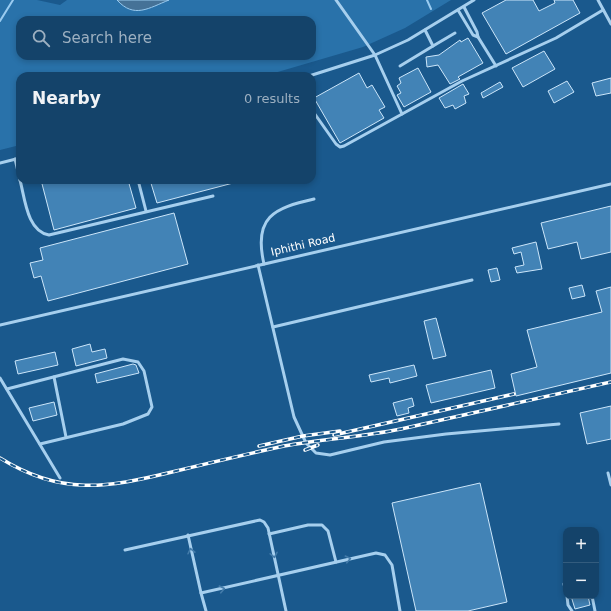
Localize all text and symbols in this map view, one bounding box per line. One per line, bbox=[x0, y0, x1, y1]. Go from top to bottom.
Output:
search box bbox=[16, 16, 316, 60]
icon: search bbox=[30, 27, 52, 49]
text: Search here bbox=[62, 29, 152, 47]
text: Nearby bbox=[32, 88, 101, 108]
text: 0 results bbox=[244, 91, 300, 106]
street label: Iphithi Road bbox=[270, 231, 336, 259]
map controls bbox=[563, 527, 599, 599]
button: + bbox=[563, 527, 599, 563]
one-way arrow bbox=[188, 547, 196, 554]
one-way arrow bbox=[269, 552, 277, 558]
one-way arrow bbox=[345, 556, 352, 564]
button: − bbox=[563, 563, 599, 599]
one-way arrow bbox=[219, 585, 225, 593]

